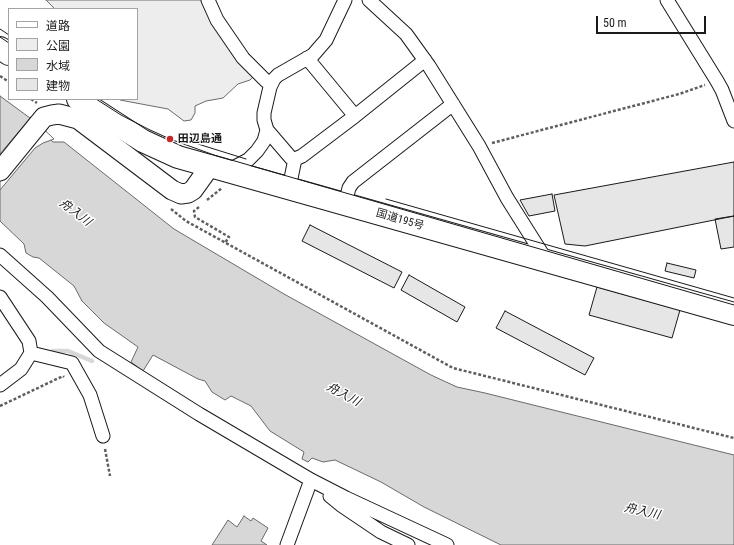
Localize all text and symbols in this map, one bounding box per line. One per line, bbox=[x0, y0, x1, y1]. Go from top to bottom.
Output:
legend bbox=[8, 8, 138, 100]
scale bar bbox=[598, 8, 708, 34]
text: 50 m bbox=[603, 16, 627, 30]
text: 道路 bbox=[46, 19, 70, 33]
text: 公園 bbox=[46, 39, 70, 53]
text: 水域 bbox=[46, 59, 70, 73]
text: 建物 bbox=[46, 79, 70, 93]
place label: 田辺島通 bbox=[178, 132, 222, 146]
marker: 田辺島通 bbox=[165, 134, 175, 144]
water label: 舟入川 bbox=[56, 196, 94, 230]
street label: 国道195号 bbox=[374, 207, 426, 233]
water label: 舟入川 bbox=[324, 380, 362, 410]
water label: 舟入川 bbox=[623, 501, 661, 523]

